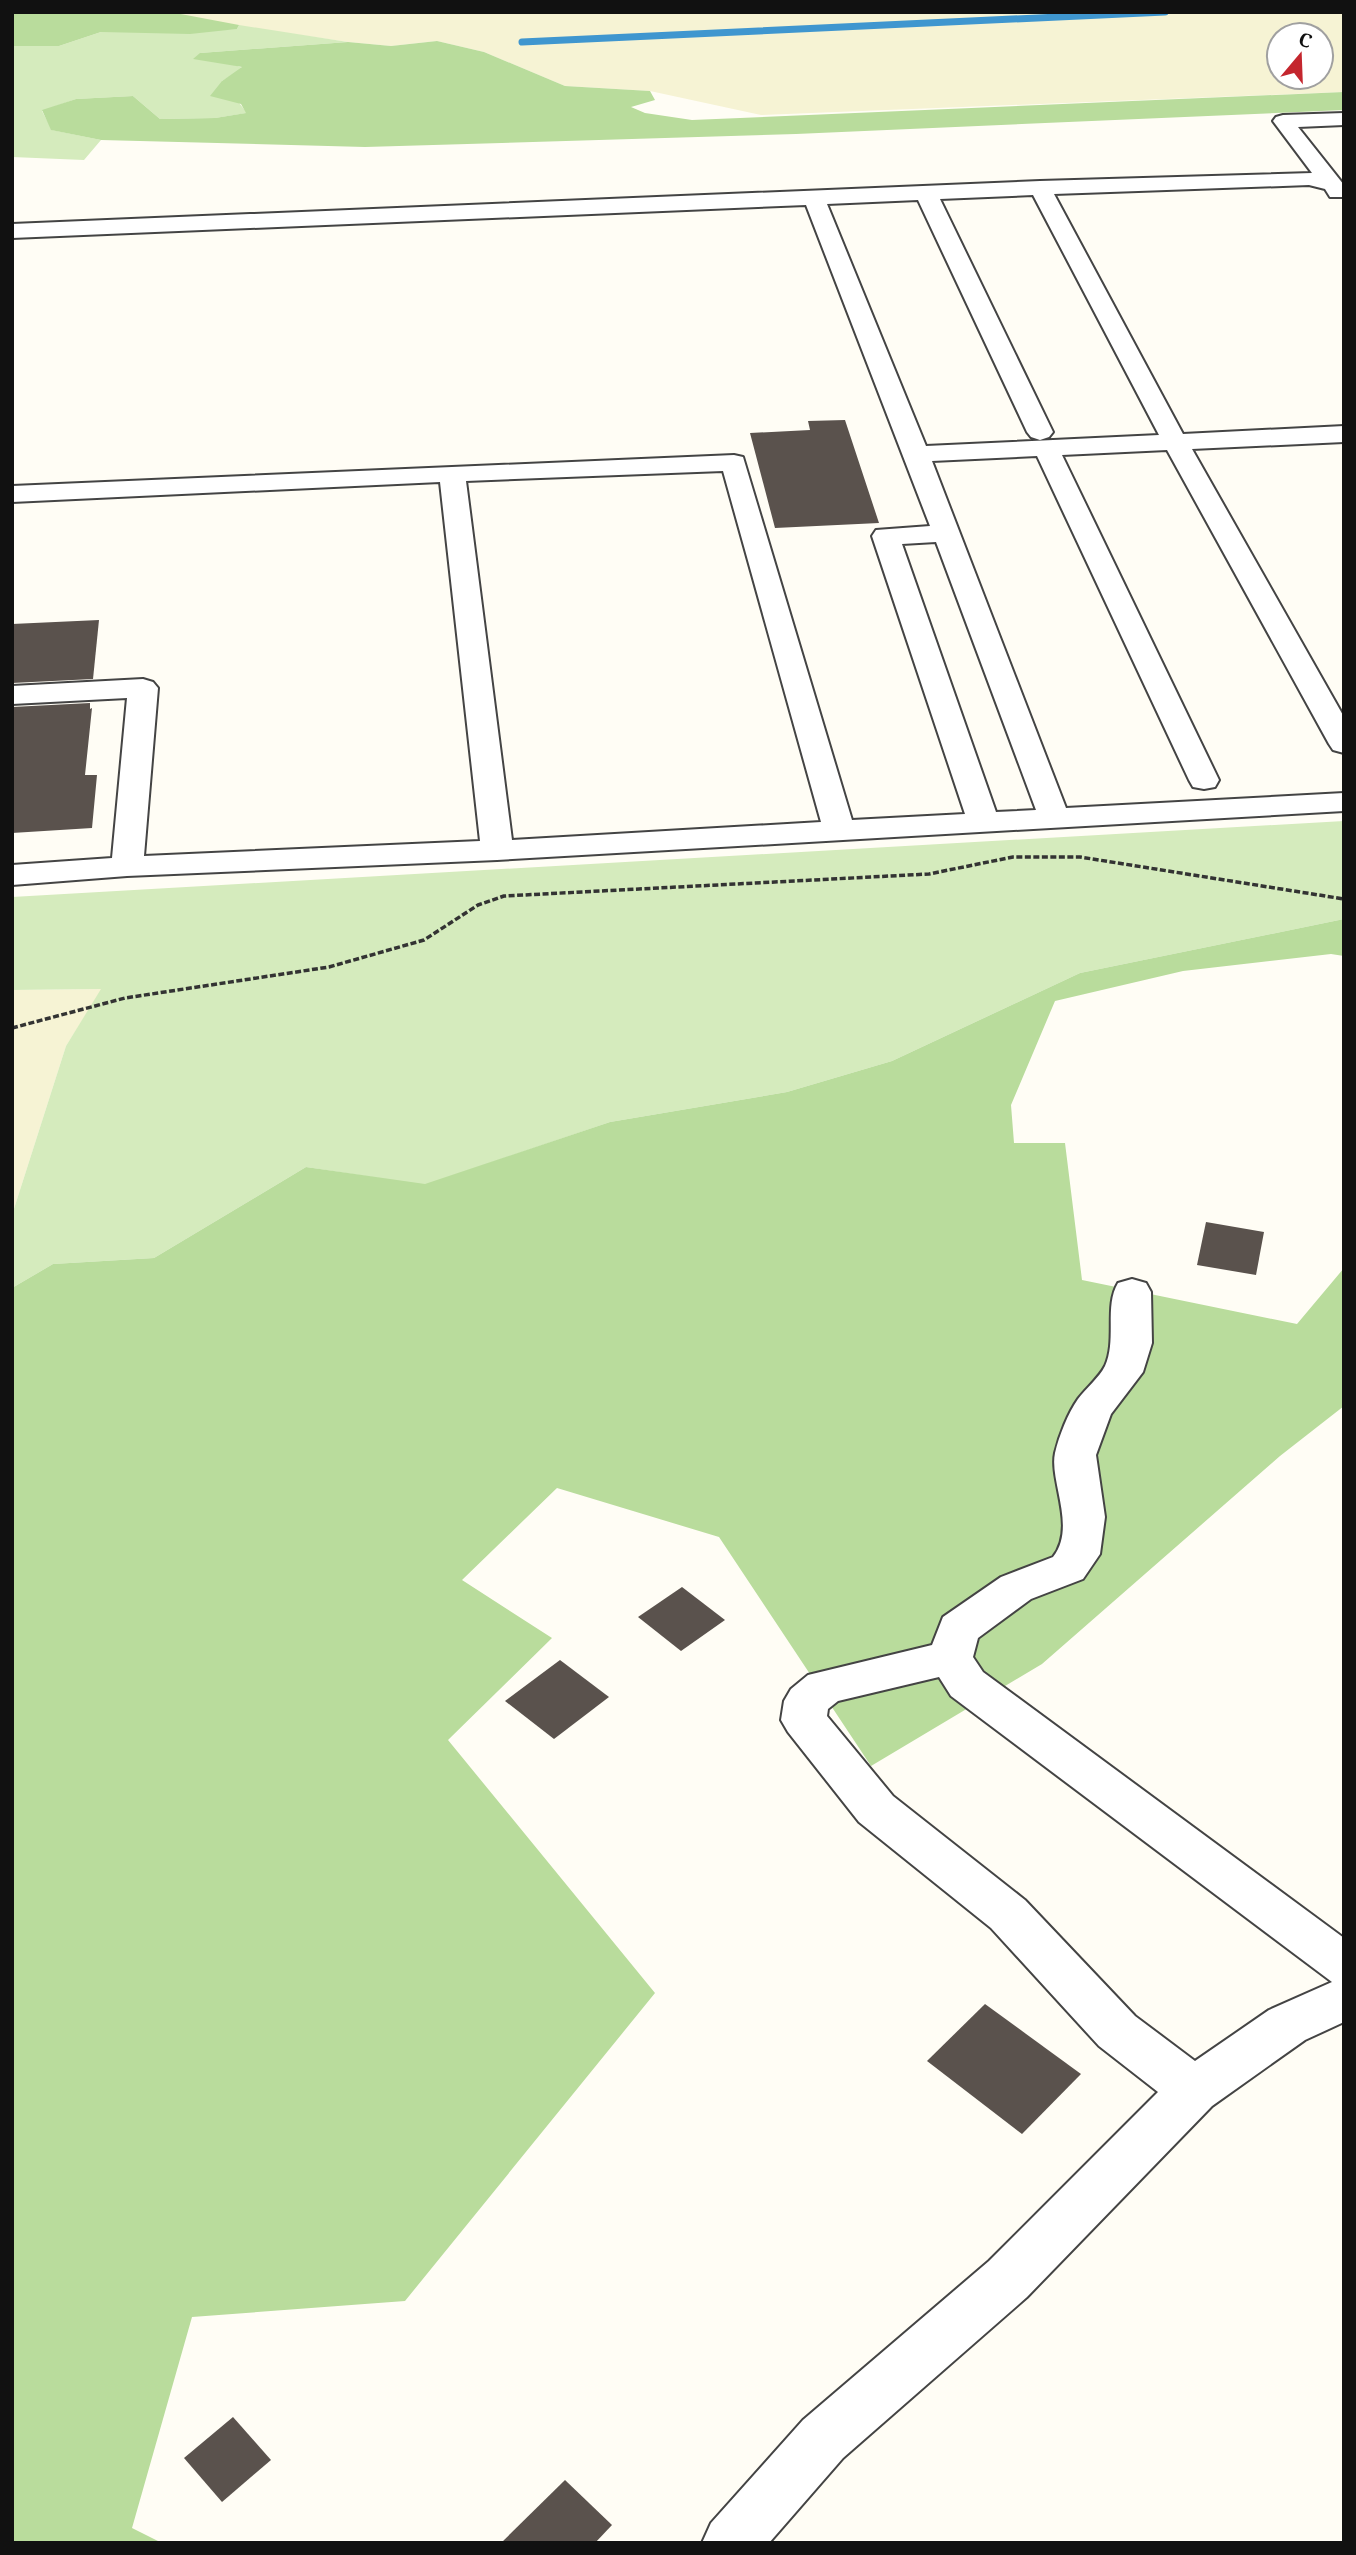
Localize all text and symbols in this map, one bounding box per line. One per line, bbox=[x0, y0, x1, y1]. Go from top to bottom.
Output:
north arrow bbox=[1265, 21, 1335, 91]
text: С bbox=[1295, 26, 1316, 54]

